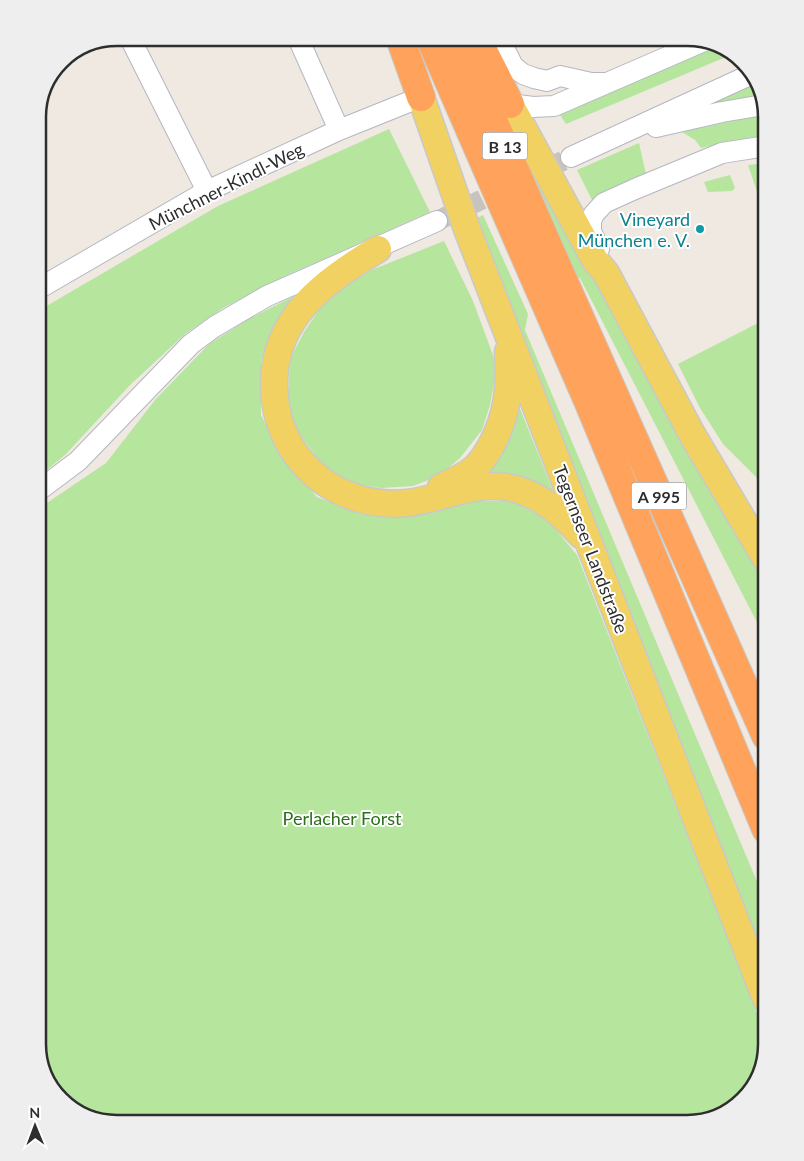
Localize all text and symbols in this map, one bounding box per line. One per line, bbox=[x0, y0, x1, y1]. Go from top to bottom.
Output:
road number: B 13 bbox=[482, 132, 528, 160]
street label: Münchner-Kindl-Weg bbox=[145, 137, 307, 235]
place label: Vineyard München e. V. bbox=[578, 208, 690, 251]
marker: Vineyard München e. V. bbox=[694, 223, 706, 235]
street label: Tegernseer Landstraße bbox=[549, 462, 633, 636]
road number: A 995 bbox=[632, 482, 686, 510]
park label: Perlacher Forst bbox=[283, 807, 402, 829]
north arrow bbox=[10, 1101, 60, 1151]
text: N bbox=[29, 1104, 40, 1121]

